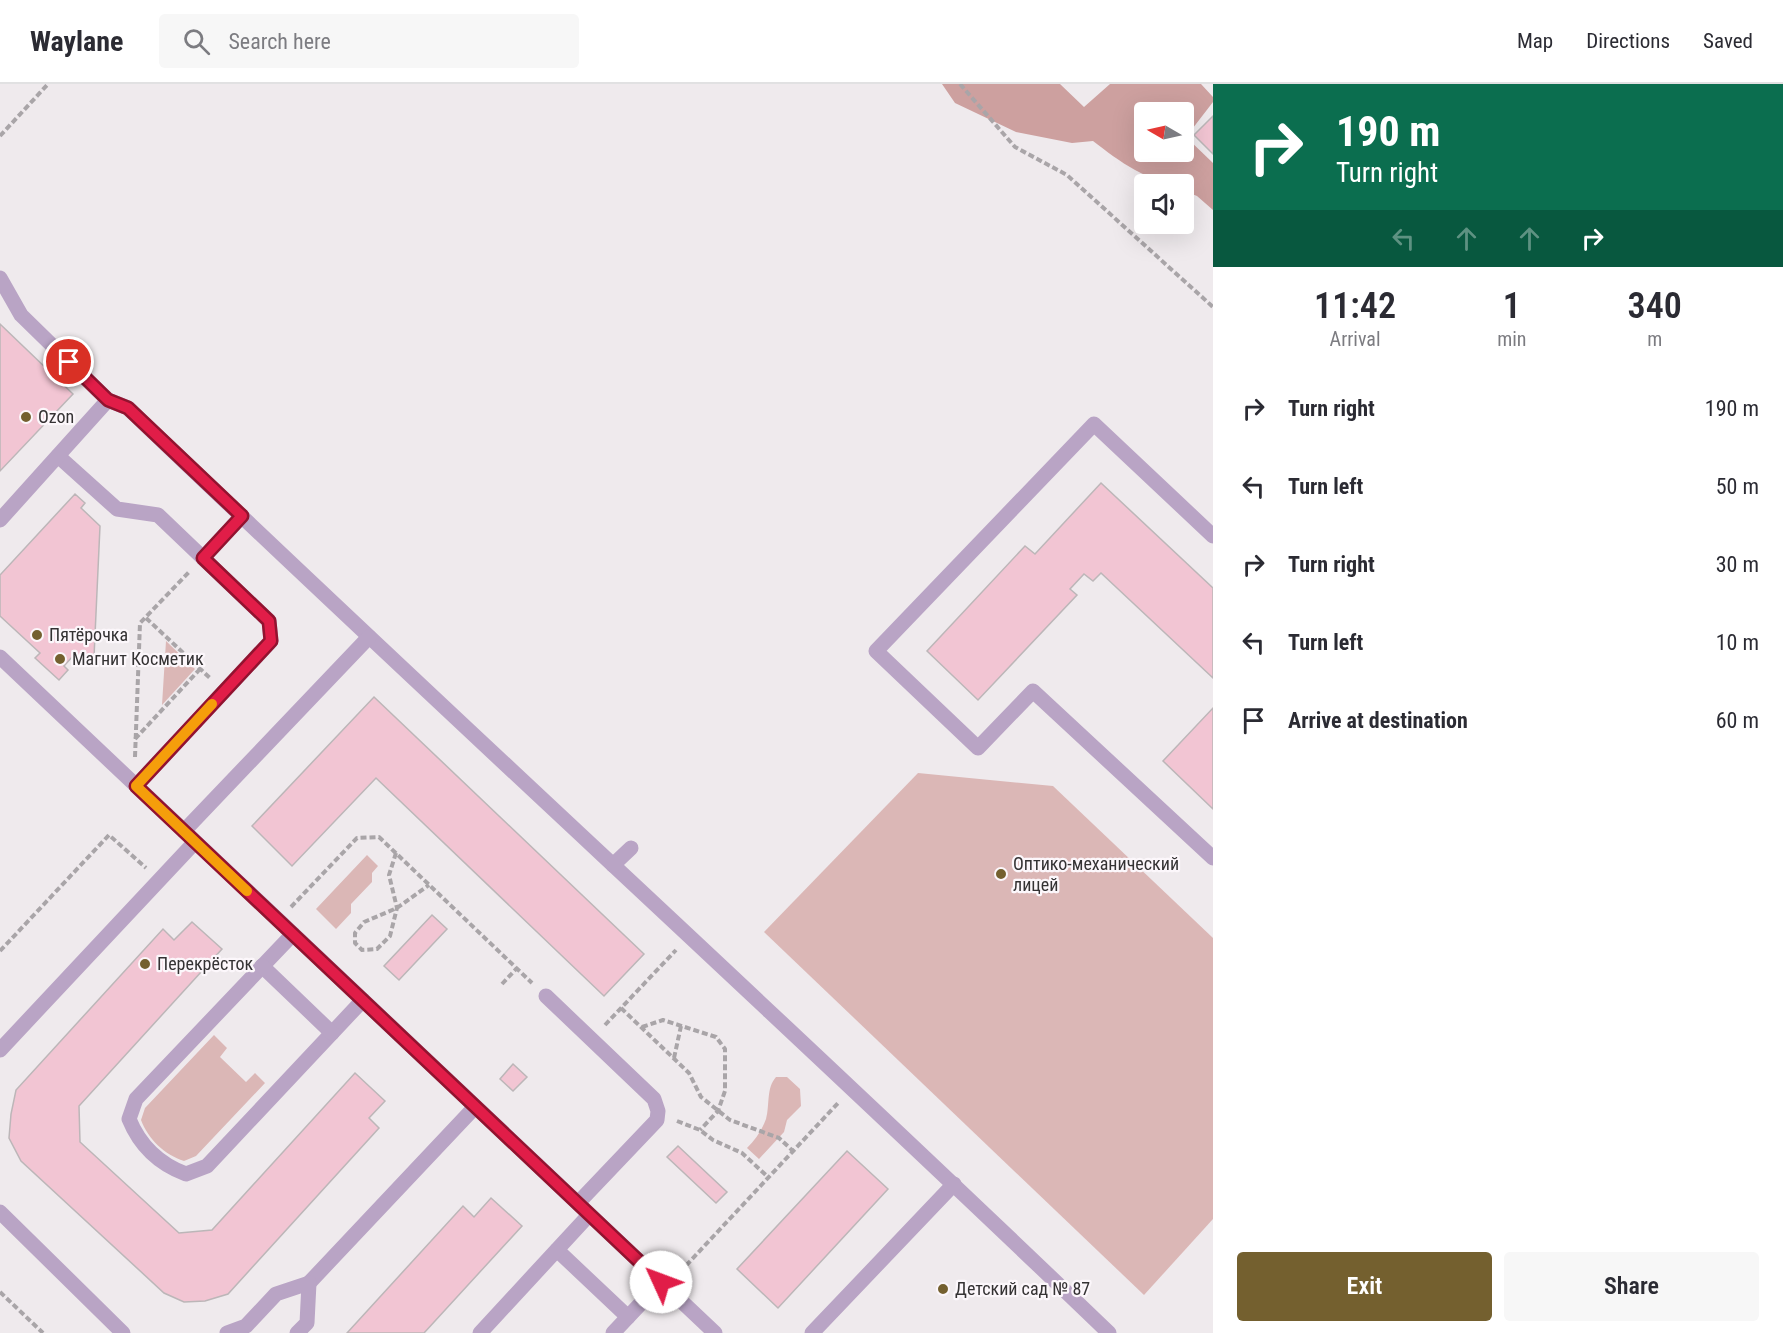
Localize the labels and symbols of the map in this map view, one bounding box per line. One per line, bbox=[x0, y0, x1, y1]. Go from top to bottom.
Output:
north arrow bbox=[1134, 102, 1194, 162]
pin bbox=[43, 336, 94, 387]
place label: Ozon bbox=[38, 406, 74, 427]
marker: Ozon bbox=[19, 410, 33, 424]
place label: Пятёрочка bbox=[49, 624, 128, 645]
marker: Пятёрочка bbox=[30, 628, 44, 642]
place label: Магнит Косметик bbox=[72, 648, 204, 669]
marker: Магнит Косметик bbox=[53, 652, 67, 666]
place label: Оптико-механический лицей bbox=[1013, 853, 1179, 895]
marker: Оптико-механический лицей bbox=[994, 867, 1008, 881]
place label: Перекрёсток bbox=[157, 953, 254, 974]
marker: Перекрёсток bbox=[138, 957, 152, 971]
position arrow bbox=[629, 1250, 693, 1314]
place label: Детский сад № 87 bbox=[955, 1278, 1090, 1299]
marker: Детский сад № 87 bbox=[936, 1282, 950, 1296]

